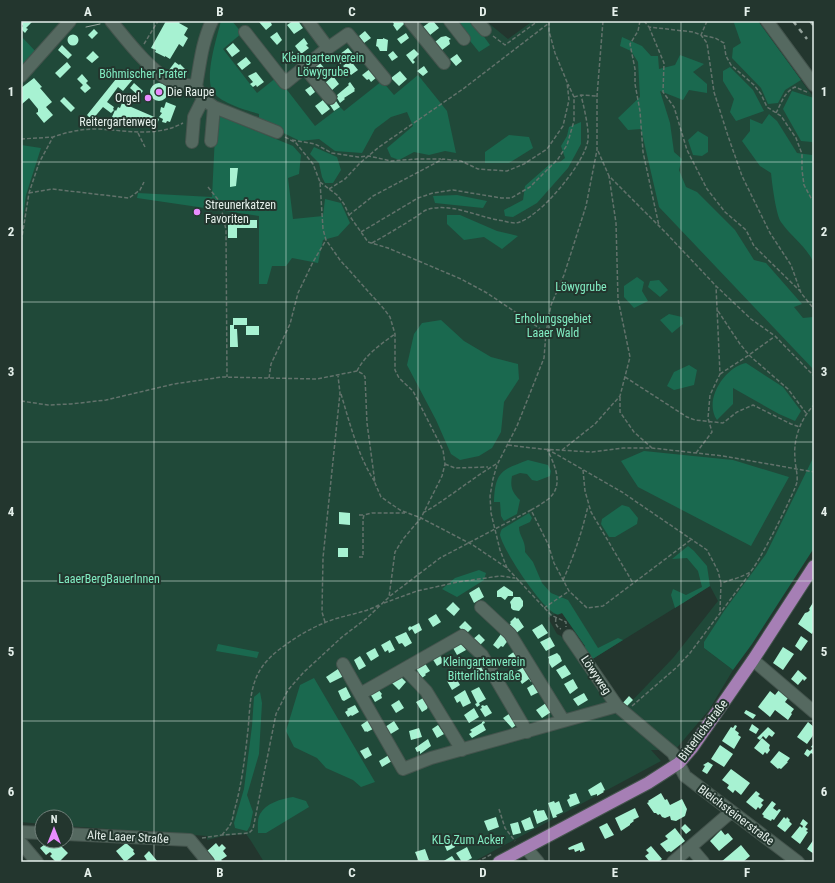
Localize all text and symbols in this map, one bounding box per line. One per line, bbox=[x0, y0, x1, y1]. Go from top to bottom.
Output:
text: A bbox=[84, 4, 92, 19]
text: B bbox=[216, 4, 224, 19]
text: C bbox=[348, 4, 356, 19]
text: D bbox=[479, 4, 487, 19]
text: E bbox=[612, 4, 619, 19]
text: F bbox=[744, 4, 750, 19]
park label: Kleingartenverein Löwygrube bbox=[282, 51, 364, 79]
park label: Böhmischer Prater bbox=[99, 67, 187, 81]
text: 1 bbox=[8, 84, 14, 99]
text: 1 bbox=[821, 84, 827, 99]
place label: Die Raupe bbox=[167, 85, 215, 99]
marker: Die Raupe bbox=[154, 87, 164, 97]
place label: Orgel bbox=[115, 91, 140, 105]
marker: Orgel bbox=[143, 93, 153, 103]
street label: Reitergartenweg bbox=[79, 115, 157, 129]
place label: Streunerkatzen Favoriten bbox=[205, 198, 276, 226]
marker: Streunerkatzen Favoriten bbox=[192, 207, 202, 217]
text: 2 bbox=[8, 224, 15, 239]
text: 2 bbox=[821, 224, 828, 239]
park label: Löwygrube bbox=[555, 280, 607, 294]
park label: Erholungsgebiet Laaer Wald bbox=[515, 312, 592, 340]
text: 3 bbox=[8, 364, 14, 379]
text: 3 bbox=[821, 364, 827, 379]
text: 4 bbox=[8, 504, 15, 519]
text: 4 bbox=[821, 504, 828, 519]
park label: LaaerBergBauerInnen bbox=[58, 572, 160, 586]
text: 5 bbox=[8, 644, 15, 659]
text: 5 bbox=[821, 644, 828, 659]
street label: Löwyweg bbox=[578, 653, 614, 697]
park label: Kleingartenverein Bitterlichstraße bbox=[443, 655, 525, 683]
street label: Bitterlichstraße bbox=[676, 696, 731, 763]
street label: Bleichsteinerstraße bbox=[695, 782, 777, 848]
text: 6 bbox=[8, 784, 15, 799]
text: 6 bbox=[821, 784, 828, 799]
north arrow bbox=[34, 809, 74, 849]
text: N bbox=[51, 813, 58, 826]
street label: Alte Laaer Straße bbox=[87, 828, 170, 846]
park label: KLG Zum Acker bbox=[432, 833, 505, 847]
text: A bbox=[84, 865, 92, 880]
text: B bbox=[216, 865, 224, 880]
text: C bbox=[348, 865, 356, 880]
text: D bbox=[479, 865, 487, 880]
text: E bbox=[612, 865, 619, 880]
text: F bbox=[744, 865, 750, 880]

